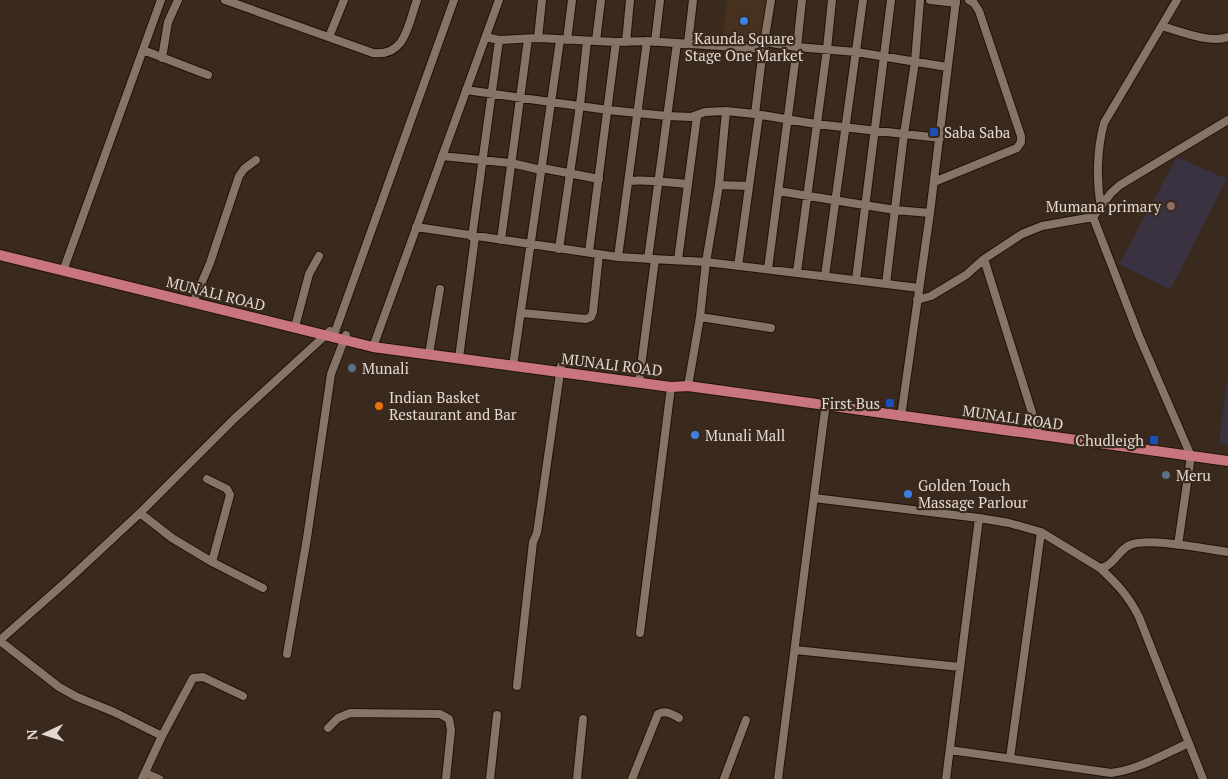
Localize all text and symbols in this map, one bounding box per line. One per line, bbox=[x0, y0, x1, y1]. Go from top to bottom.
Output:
marker: Kaunda Square Stage One Market bbox=[738, 15, 750, 27]
place label: Kaunda Square Stage One Market bbox=[685, 28, 804, 65]
place label: Saba Saba bbox=[944, 122, 1011, 142]
marker: Saba Saba bbox=[928, 126, 940, 138]
place label: Mumana primary bbox=[1046, 196, 1161, 216]
marker: Mumana primary bbox=[1165, 200, 1177, 212]
street label: MUNALI ROAD bbox=[164, 271, 268, 315]
street label: MUNALI ROAD bbox=[560, 348, 664, 380]
place label: Munali bbox=[362, 358, 409, 378]
marker: Munali bbox=[346, 362, 358, 374]
place label: Indian Basket Restaurant and Bar bbox=[389, 387, 517, 424]
place label: First Bus bbox=[822, 393, 880, 413]
marker: First Bus bbox=[884, 397, 896, 409]
marker: Indian Basket Restaurant and Bar bbox=[373, 400, 385, 412]
street label: MUNALI ROAD bbox=[961, 400, 1065, 434]
place label: Munali Mall bbox=[705, 425, 785, 445]
marker: Munali Mall bbox=[689, 429, 701, 441]
place label: Chudleigh bbox=[1075, 430, 1144, 450]
marker: Chudleigh bbox=[1148, 434, 1160, 446]
place label: Meru bbox=[1176, 465, 1211, 485]
marker: Meru bbox=[1160, 469, 1172, 481]
place label: Golden Touch Massage Parlour bbox=[918, 475, 1028, 512]
marker: Golden Touch Massage Parlour bbox=[902, 488, 914, 500]
north arrow bbox=[20, 709, 70, 759]
text: N bbox=[22, 729, 41, 741]

